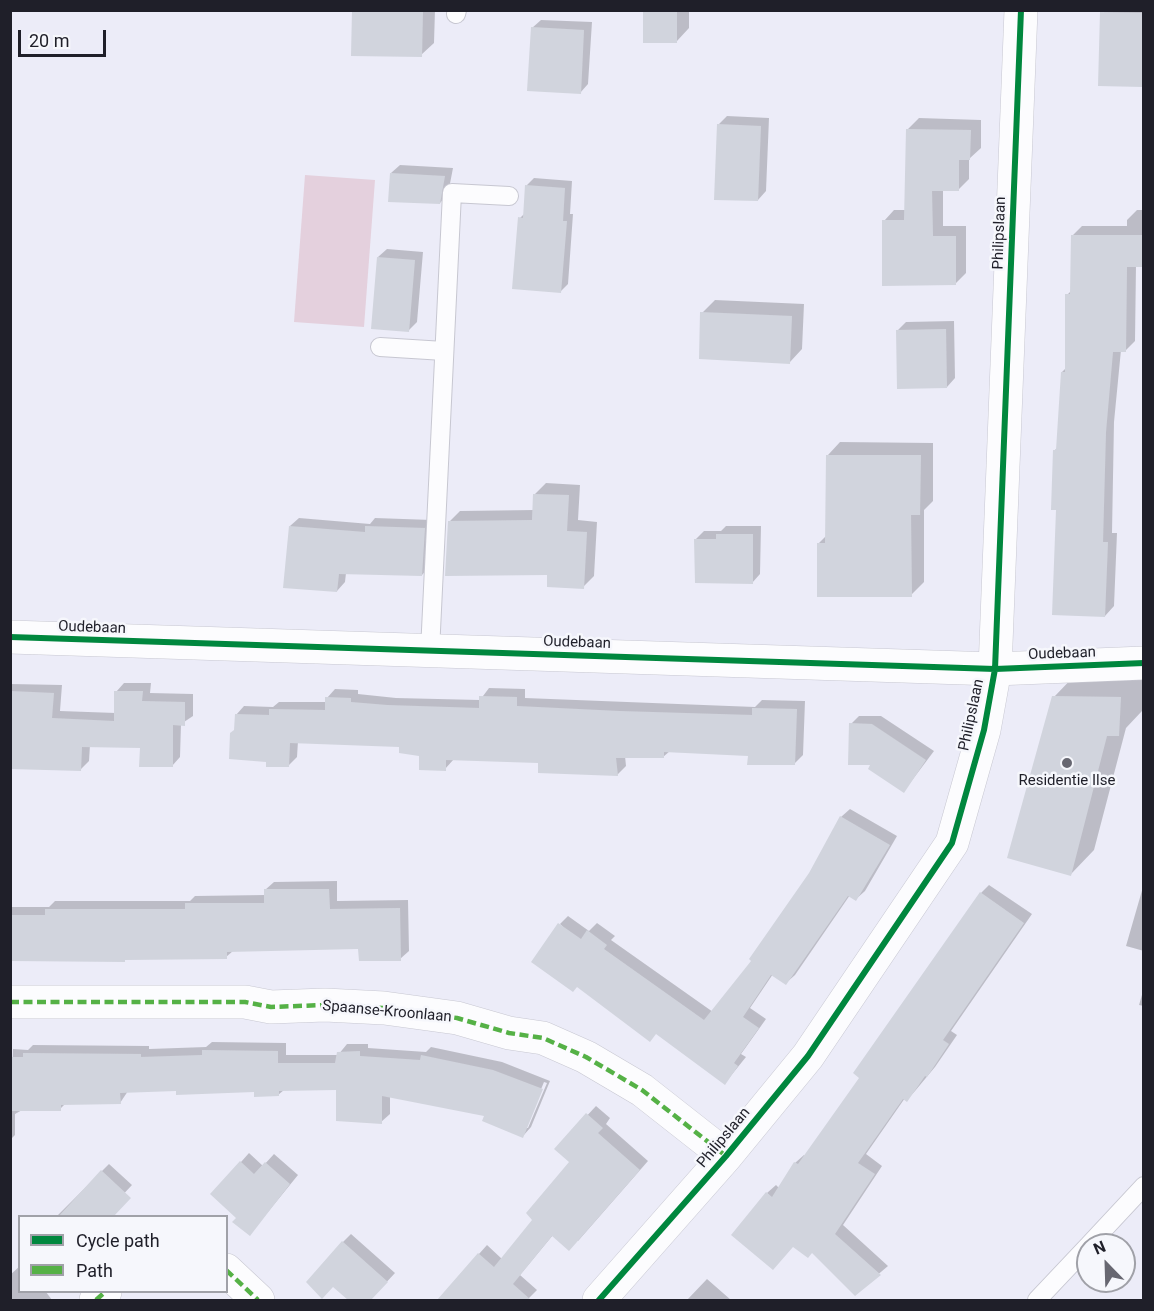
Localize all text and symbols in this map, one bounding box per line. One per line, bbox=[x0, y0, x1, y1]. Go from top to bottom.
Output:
scale bar bbox=[21, 18, 110, 56]
text: 20 m bbox=[29, 30, 69, 51]
street label: Philipslaan bbox=[990, 196, 1010, 270]
street label: Oudebaan bbox=[58, 618, 126, 638]
street label: Oudebaan bbox=[543, 633, 611, 653]
street label: Oudebaan bbox=[1028, 644, 1096, 664]
street label: Philipslaan bbox=[956, 677, 988, 753]
marker: Residentie Ilse bbox=[1060, 756, 1074, 770]
place label: Residentie Ilse bbox=[1019, 772, 1115, 790]
street label: Spaanse-Kroonlaan bbox=[322, 997, 452, 1027]
street label: Philipslaan bbox=[694, 1104, 754, 1172]
legend bbox=[18, 1215, 228, 1293]
text: Cycle path bbox=[76, 1230, 160, 1251]
north arrow bbox=[1076, 1233, 1136, 1293]
text: N bbox=[1091, 1237, 1108, 1259]
text: Path bbox=[76, 1260, 113, 1281]

